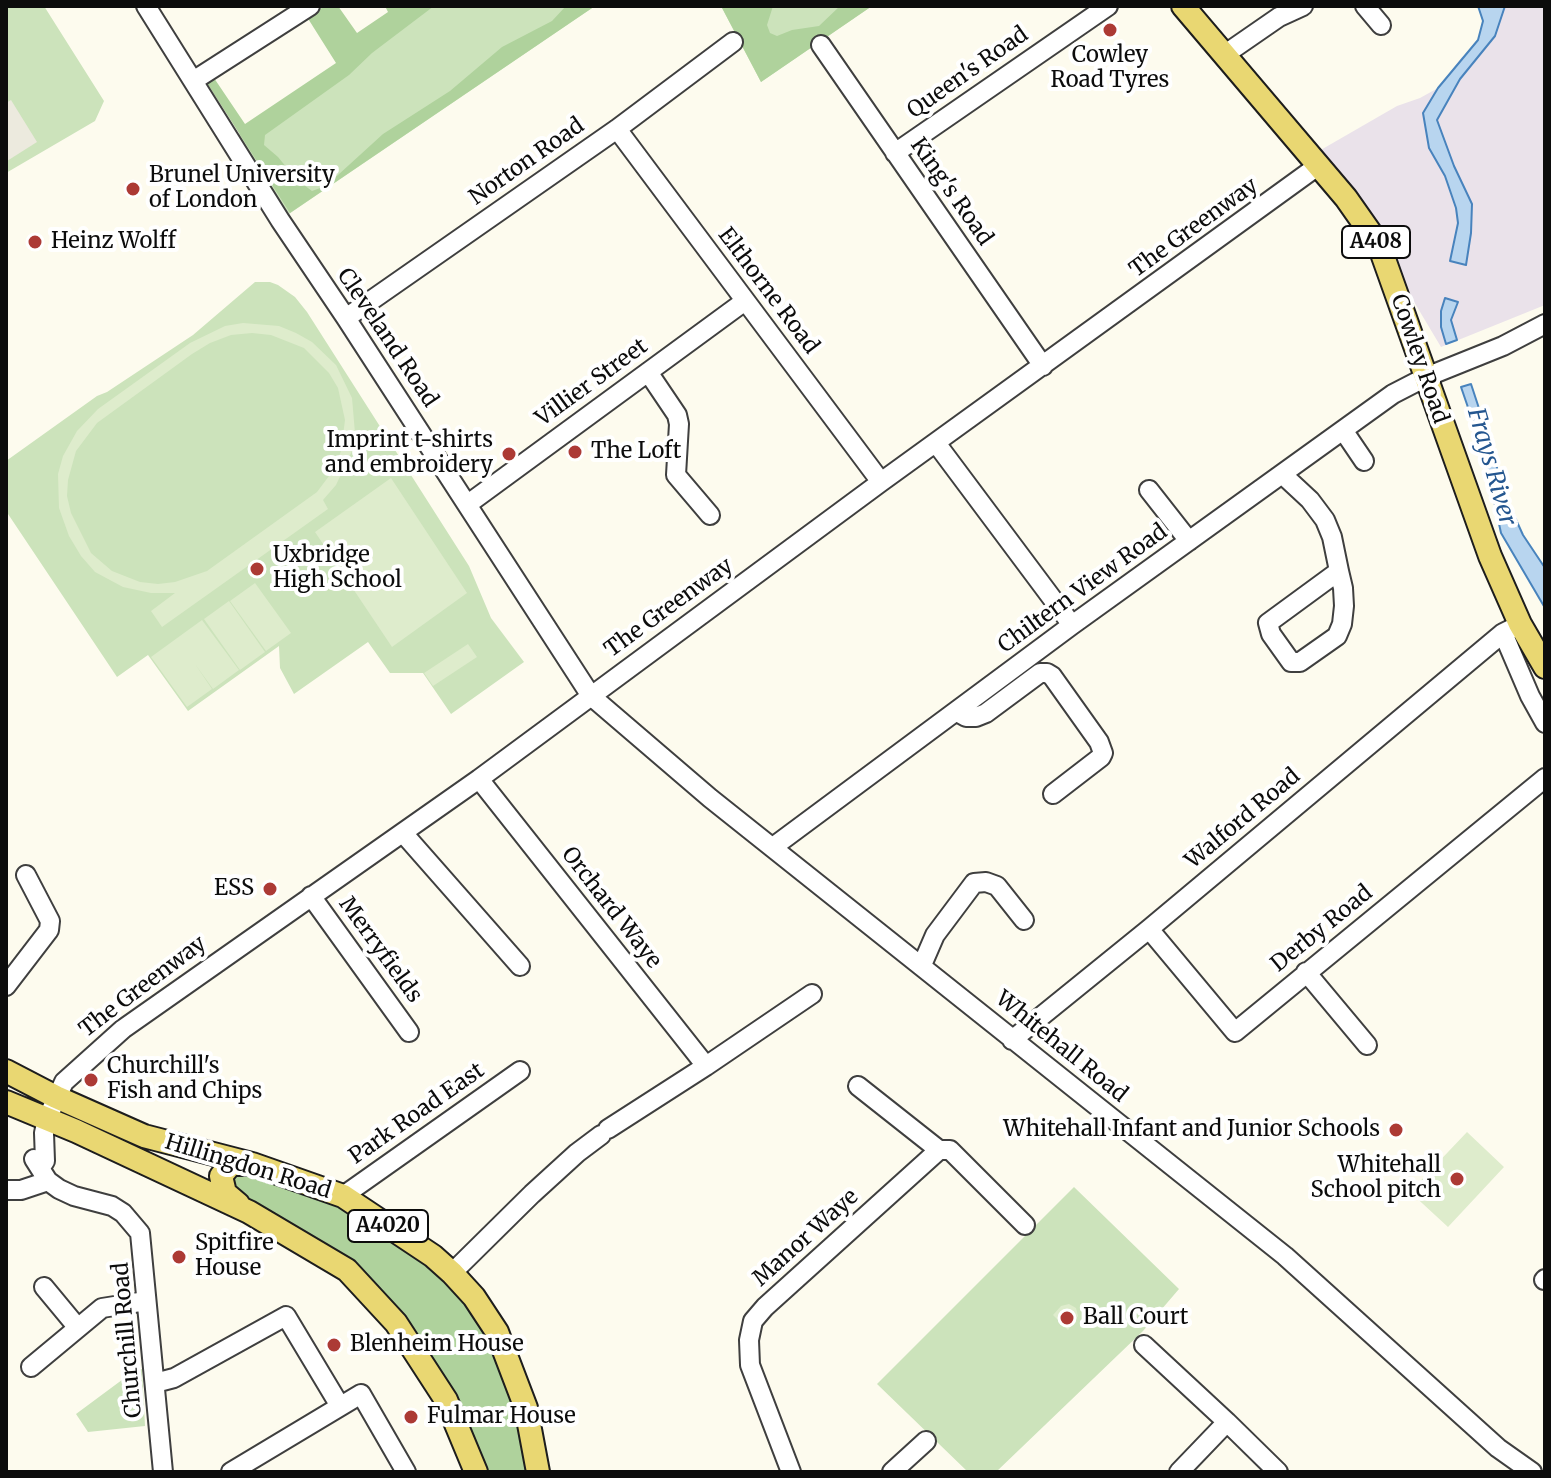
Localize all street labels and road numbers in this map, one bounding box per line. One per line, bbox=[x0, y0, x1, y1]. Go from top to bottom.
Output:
street label: Queen's Road bbox=[903, 22, 1033, 124]
street label: Norton Road bbox=[465, 113, 589, 211]
street label: King's Road bbox=[904, 133, 998, 251]
street label: The Greenway bbox=[1125, 173, 1263, 283]
street label: Elthorne Road bbox=[712, 223, 824, 359]
road number: A408 bbox=[1342, 226, 1410, 258]
street label: Cleveland Road bbox=[331, 264, 443, 412]
street label: Cowley Road bbox=[1385, 291, 1453, 427]
street label: Villier Street bbox=[531, 334, 653, 432]
street label: Chiltern View Road bbox=[993, 519, 1173, 659]
street label: The Greenway bbox=[600, 553, 738, 663]
street label: Walford Road bbox=[1180, 763, 1306, 875]
street label: Orchard Waye bbox=[555, 842, 667, 974]
street label: Derby Road bbox=[1266, 880, 1378, 978]
street label: Merryfields bbox=[333, 892, 427, 1008]
street label: The Greenway bbox=[74, 931, 212, 1043]
street label: Whitehall Road bbox=[990, 986, 1132, 1108]
street label: Park Road East bbox=[344, 1058, 490, 1170]
street label: Hillingdon Road bbox=[162, 1129, 334, 1205]
street label: Manor Waye bbox=[748, 1184, 864, 1292]
road number: A4020 bbox=[348, 1210, 428, 1242]
street label: Churchill Road bbox=[108, 1261, 148, 1419]

